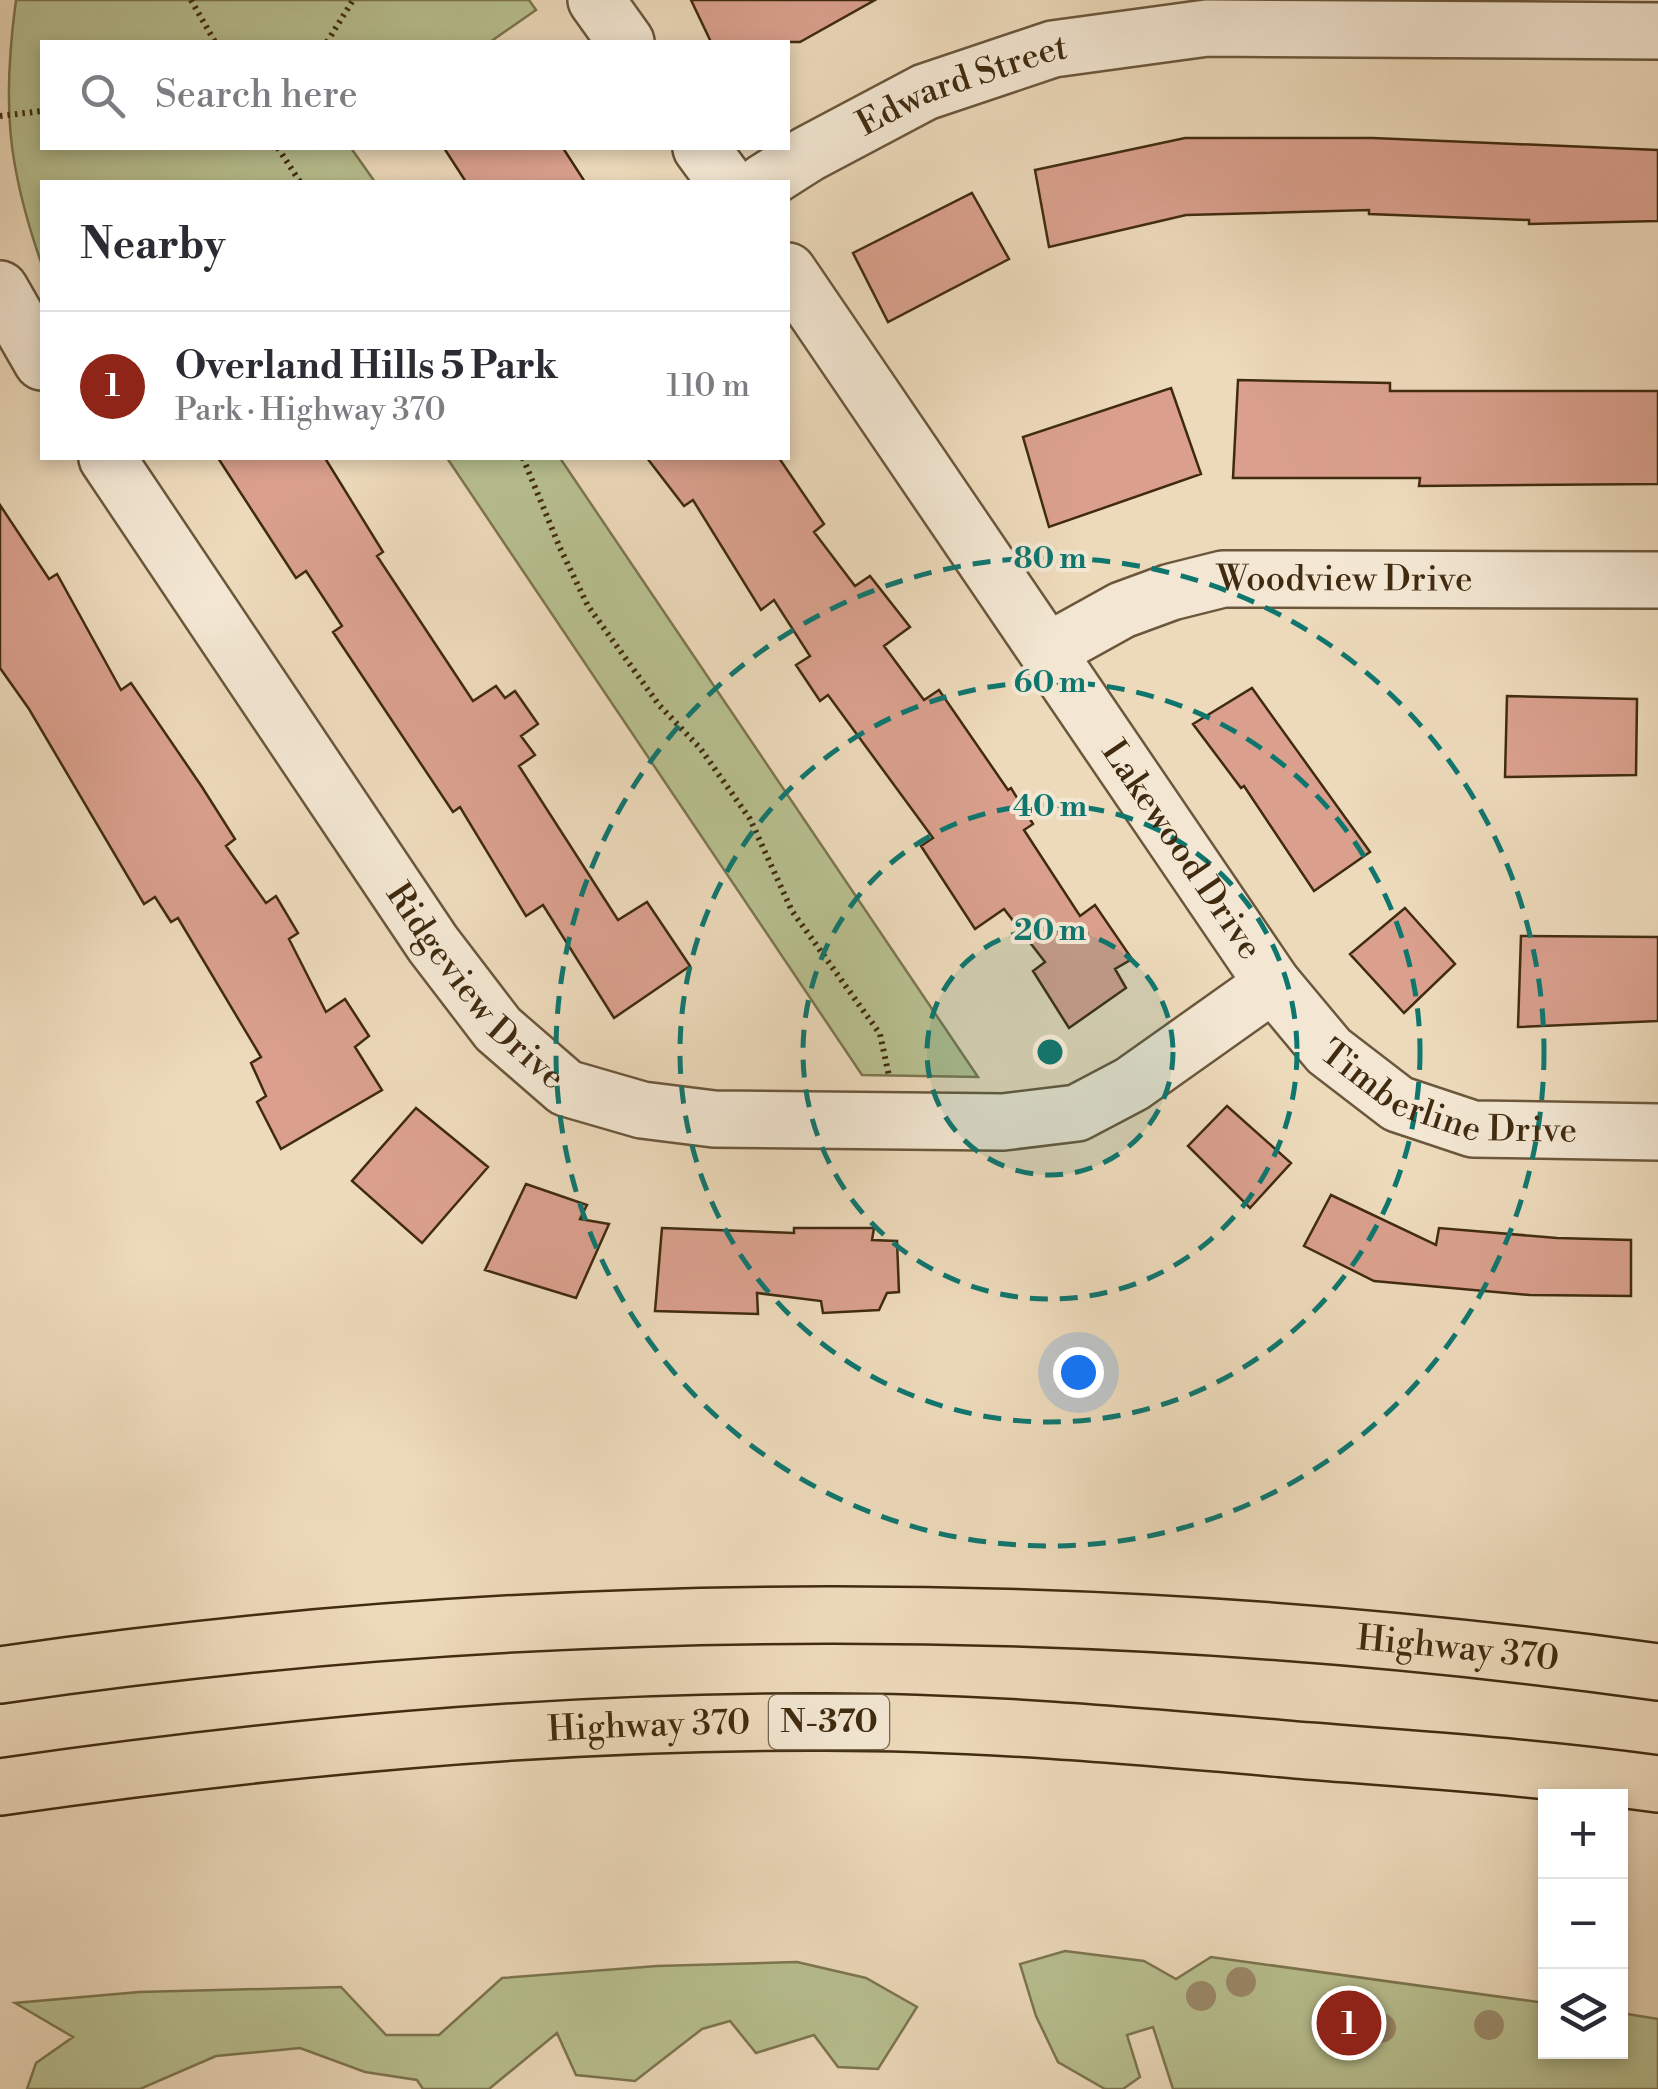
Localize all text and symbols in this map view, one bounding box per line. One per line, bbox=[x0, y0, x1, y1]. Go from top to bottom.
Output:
street label: Edward Street bbox=[849, 26, 1070, 146]
search box bbox=[40, 40, 790, 150]
icon: search bbox=[75, 68, 130, 123]
text: Search here bbox=[155, 72, 358, 119]
text: Nearby bbox=[80, 219, 225, 272]
text: Overland Hills 5 Park bbox=[175, 343, 558, 390]
text: 1 bbox=[105, 366, 120, 406]
text: 110 m bbox=[667, 366, 750, 406]
text: Park · Highway 370 bbox=[175, 390, 446, 430]
text: 80 m bbox=[1013, 540, 1087, 578]
street label: Woodview Drive bbox=[1215, 557, 1473, 601]
text: 60 m bbox=[1014, 664, 1086, 702]
street label: Lakewood Drive bbox=[1092, 732, 1271, 968]
text: 40 m bbox=[1013, 788, 1087, 826]
street label: Ridgeview Drive bbox=[377, 875, 574, 1099]
text: 20 m bbox=[1014, 912, 1086, 950]
street label: Timberline Drive bbox=[1312, 1031, 1577, 1152]
centre of rings bbox=[1032, 1034, 1068, 1070]
your location bbox=[1053, 1347, 1104, 1398]
street label: Highway 370 bbox=[1355, 1617, 1561, 1680]
road number: N-370 bbox=[769, 1695, 889, 1749]
street label: Highway 370 bbox=[546, 1701, 751, 1751]
map controls bbox=[1538, 1789, 1628, 2059]
button: + bbox=[1538, 1789, 1628, 1879]
button: − bbox=[1538, 1879, 1628, 1969]
button: layers bbox=[1538, 1969, 1628, 2059]
pin: 1 bbox=[1316, 1986, 1382, 2060]

